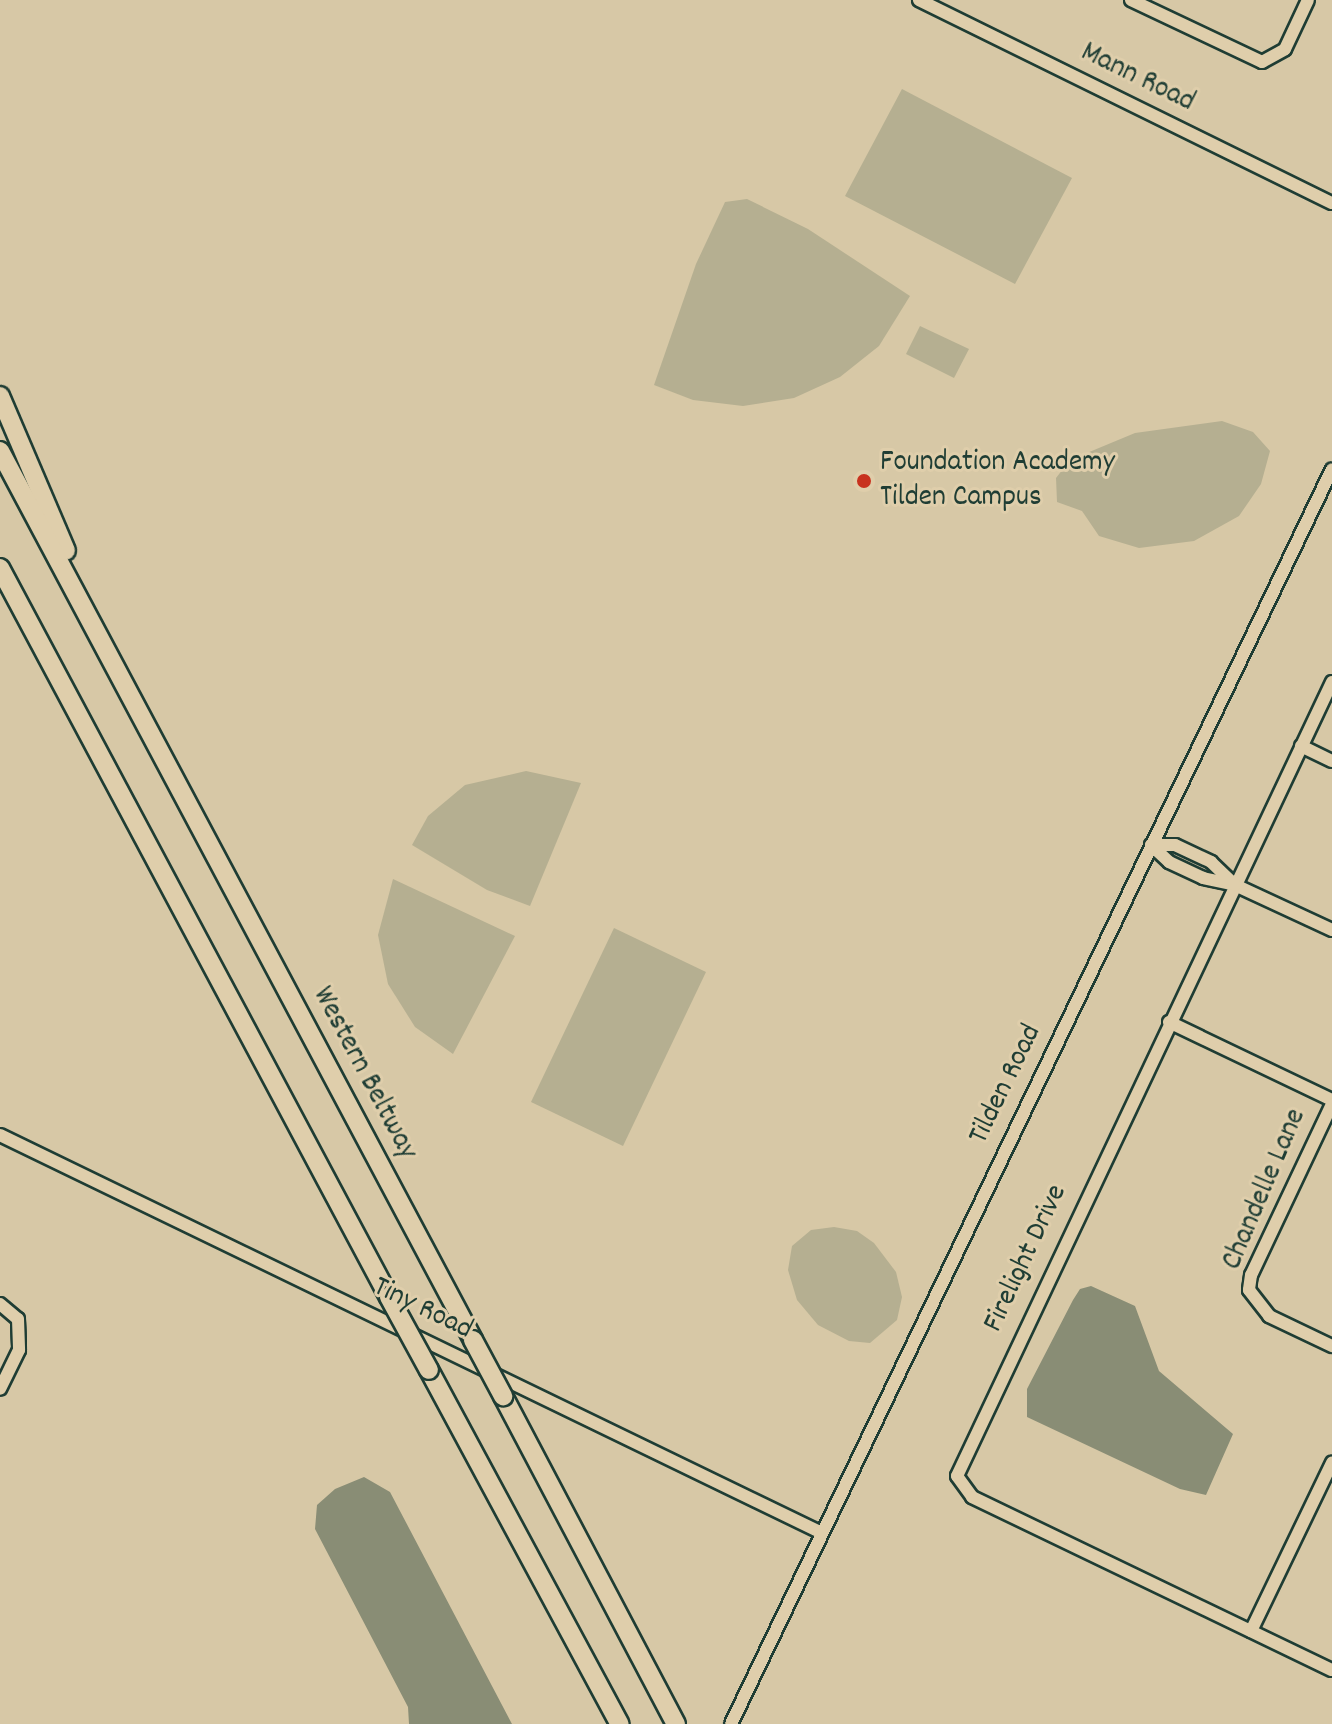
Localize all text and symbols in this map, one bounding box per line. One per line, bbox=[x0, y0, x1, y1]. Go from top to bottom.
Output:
street label: Mann Road bbox=[1074, 36, 1200, 122]
place label: Foundation Academy Tilden Campus bbox=[880, 446, 1115, 516]
marker: Foundation Academy Tilden Campus bbox=[855, 472, 873, 490]
street label: Western Beltway bbox=[302, 982, 424, 1166]
street label: Tilden Road bbox=[963, 1019, 1051, 1151]
street label: Chandelle Lane bbox=[1216, 1104, 1316, 1276]
street label: Firelight Drive bbox=[977, 1180, 1077, 1338]
street label: Tiny Road bbox=[366, 1270, 478, 1350]

